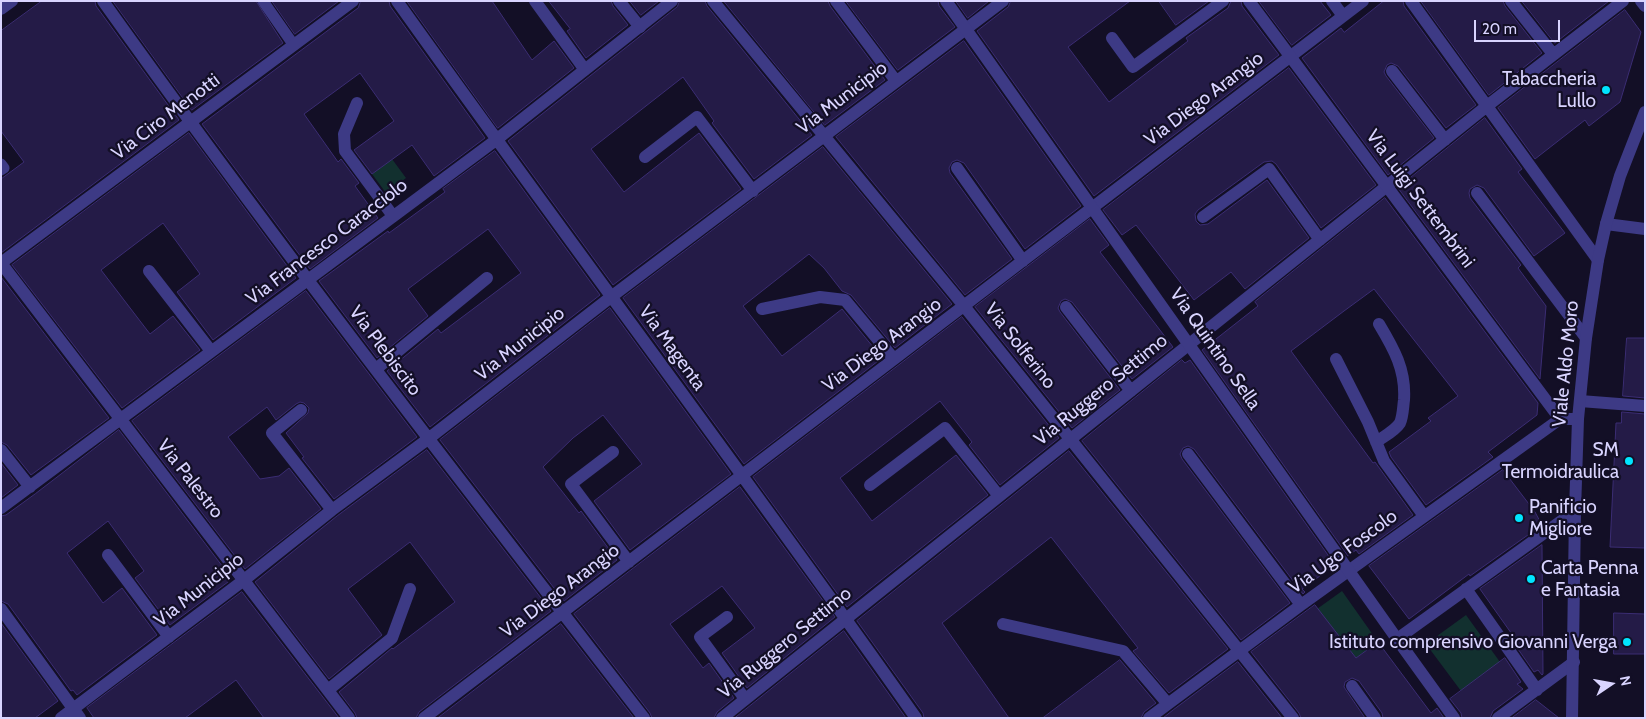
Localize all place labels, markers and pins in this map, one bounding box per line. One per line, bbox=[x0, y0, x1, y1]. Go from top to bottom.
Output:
place label: Tabaccheria Lullo bbox=[1502, 68, 1596, 112]
marker: Tabaccheria Lullo bbox=[1600, 84, 1612, 96]
place label: SM Termoidraulica bbox=[1502, 439, 1619, 483]
marker: SM Termoidraulica bbox=[1623, 455, 1635, 467]
place label: Panificio Migliore bbox=[1529, 496, 1597, 540]
marker: Panificio Migliore bbox=[1513, 512, 1525, 524]
place label: Carta Penna e Fantasia bbox=[1541, 557, 1638, 601]
marker: Carta Penna e Fantasia bbox=[1525, 573, 1537, 585]
place label: Istituto comprensivo Giovanni Verga bbox=[1329, 631, 1617, 653]
marker: Istituto comprensivo Giovanni Verga bbox=[1621, 636, 1633, 648]

